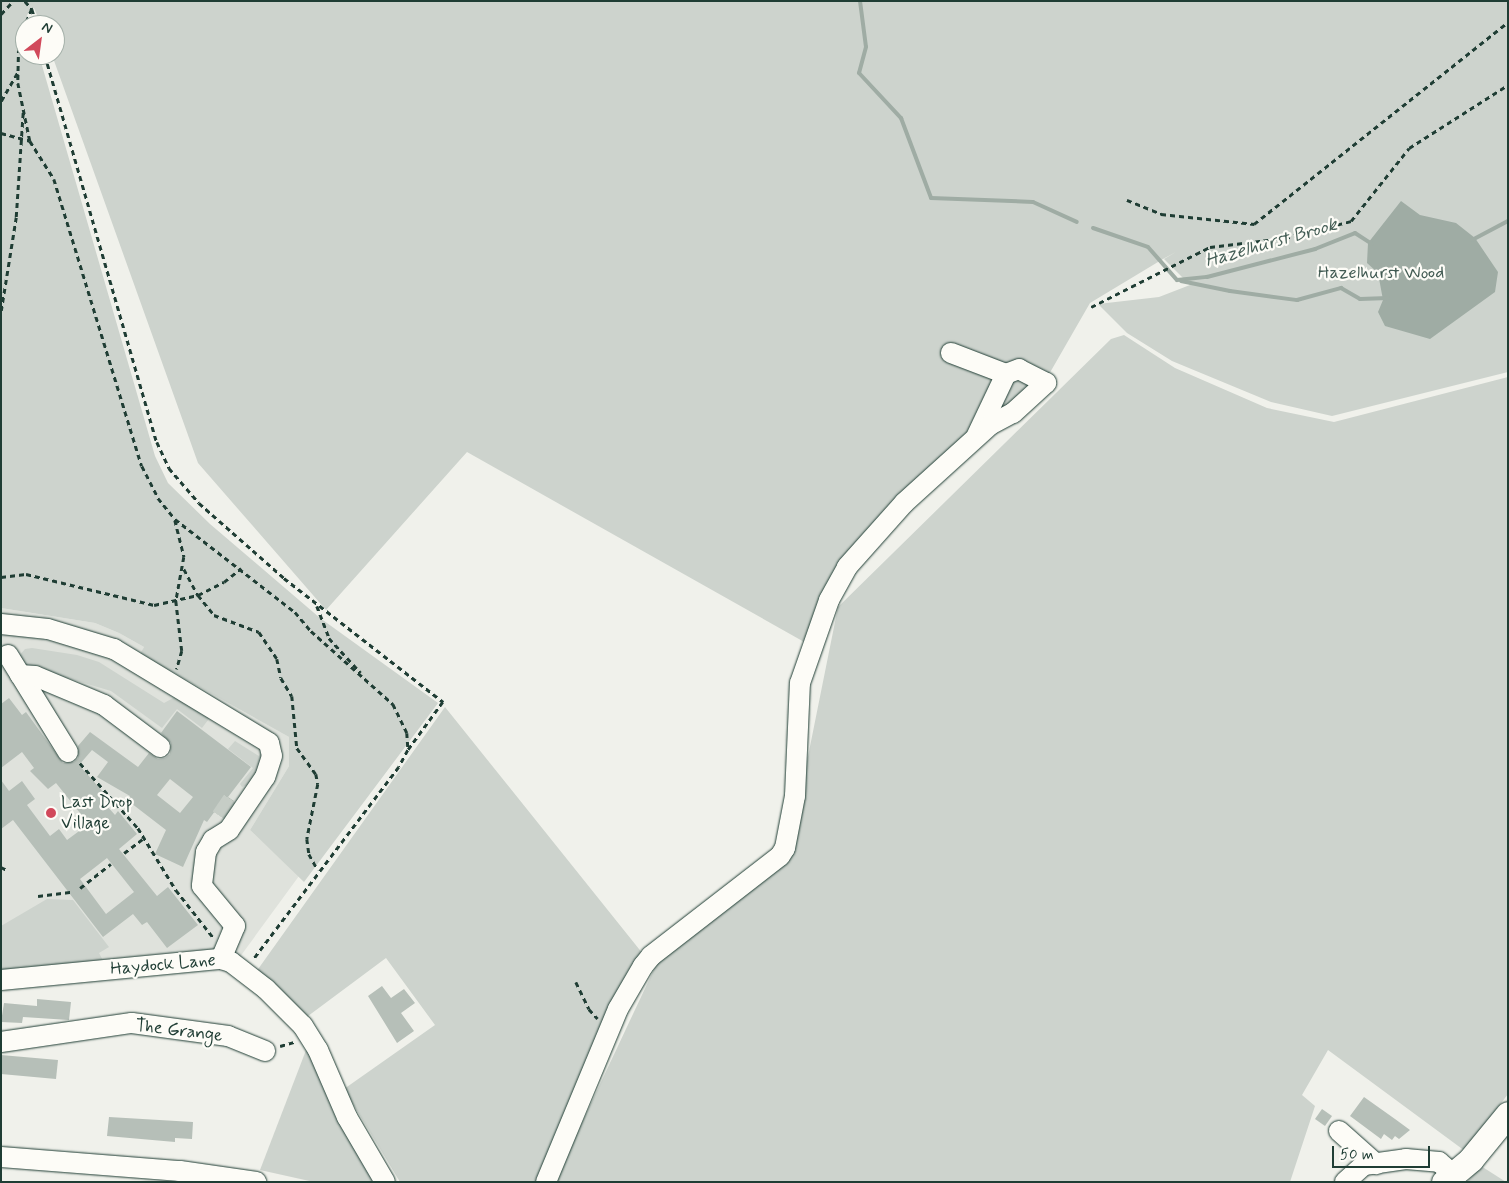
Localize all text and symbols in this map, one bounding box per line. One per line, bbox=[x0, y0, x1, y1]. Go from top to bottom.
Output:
north arrow bbox=[15, 15, 65, 65]
text: N bbox=[38, 18, 56, 38]
water label: Hazelhurst Brook bbox=[1202, 213, 1340, 273]
park label: Hazelhurst Wood bbox=[1318, 262, 1444, 284]
place label: Last Drop Village bbox=[61, 792, 133, 834]
marker: Last Drop Village bbox=[45, 807, 57, 819]
street label: Haydock Lane bbox=[109, 950, 217, 980]
street label: The Grange bbox=[133, 1015, 225, 1047]
scale bar bbox=[1334, 1136, 1432, 1168]
text: 50 m bbox=[1340, 1145, 1374, 1165]

